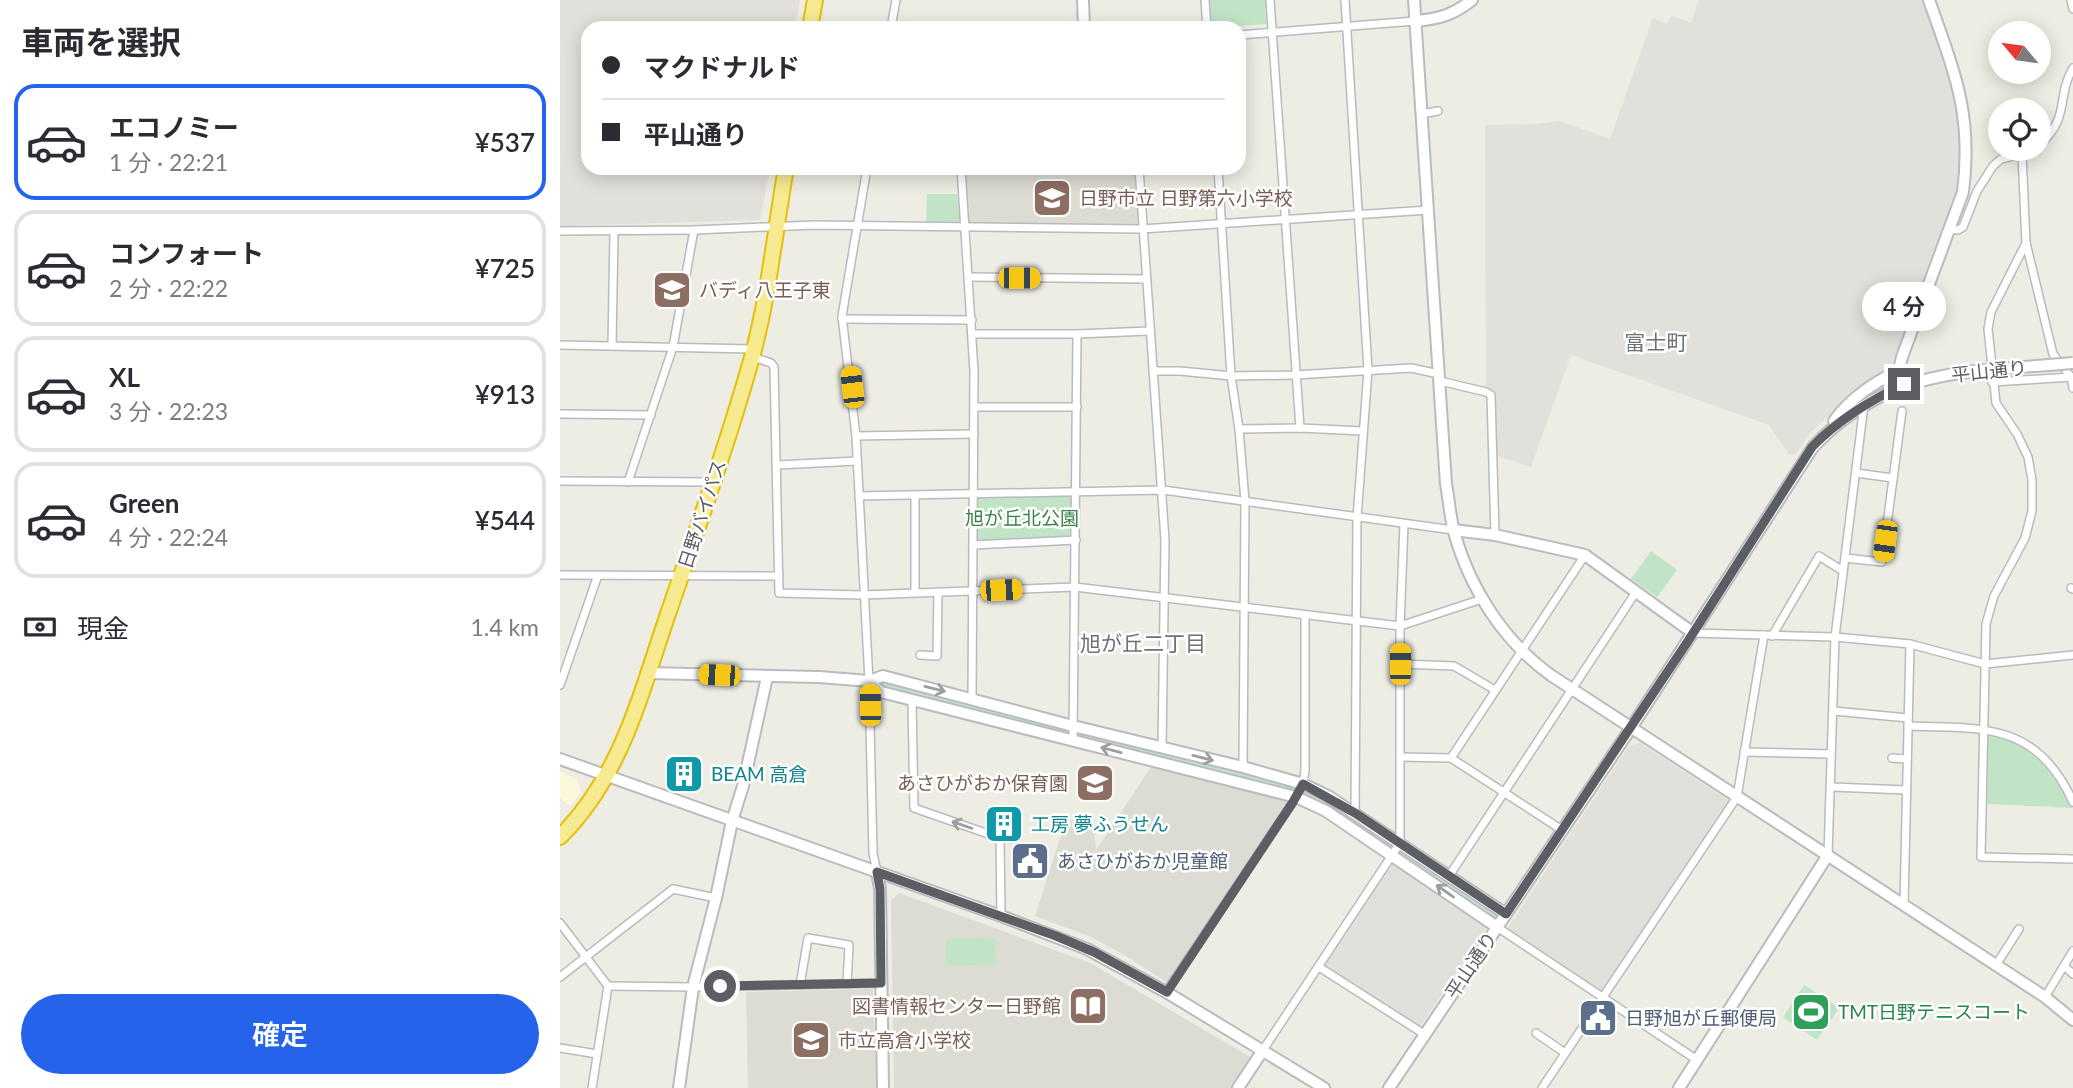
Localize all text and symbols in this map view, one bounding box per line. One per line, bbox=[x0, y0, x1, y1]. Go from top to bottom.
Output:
north arrow bbox=[1988, 21, 2051, 84]
map controls bbox=[1988, 21, 2051, 161]
text: 車両を選択 bbox=[21, 22, 181, 61]
text: マクドナルド bbox=[644, 51, 800, 83]
button: locate bbox=[1988, 98, 2051, 161]
icon: car bbox=[25, 111, 88, 174]
text: エコノミー bbox=[109, 111, 239, 143]
text: 平山通り bbox=[644, 118, 748, 150]
text: ¥537 bbox=[475, 126, 535, 158]
text: 1 分 · 22:21 bbox=[109, 148, 228, 176]
school or university icon: 日野市立 日野第六小学校 bbox=[1031, 177, 1073, 219]
place label: 日野市立 日野第六小学校 bbox=[1079, 186, 1293, 209]
icon: car bbox=[25, 237, 88, 300]
text: コンフォート bbox=[109, 237, 264, 269]
text: ¥725 bbox=[475, 252, 535, 284]
car bbox=[999, 268, 1041, 289]
school or university icon: バディ八王子東 bbox=[651, 269, 693, 311]
text: 2 分 · 22:22 bbox=[109, 274, 228, 302]
place label: バディ八王子東 bbox=[699, 278, 831, 301]
callout: 4 分 bbox=[1862, 282, 1946, 332]
text: 4 分 bbox=[1883, 292, 1925, 320]
district label: 富士町 bbox=[1625, 329, 1688, 354]
street label: 平山通り bbox=[1950, 355, 2028, 386]
text: XL bbox=[109, 361, 140, 393]
icon: car bbox=[25, 363, 88, 426]
car bbox=[840, 365, 865, 409]
route end bbox=[1888, 368, 1920, 400]
text: ¥913 bbox=[475, 378, 535, 410]
text: 3 分 · 22:23 bbox=[109, 397, 228, 425]
street label: 日野バイパス bbox=[673, 456, 730, 571]
text: Green bbox=[109, 487, 179, 519]
icon: car bbox=[25, 489, 88, 552]
text: ¥544 bbox=[475, 504, 535, 536]
park label: 旭が丘北公園 bbox=[965, 506, 1079, 529]
car bbox=[1872, 519, 1899, 563]
text: 4 分 · 22:24 bbox=[109, 523, 228, 551]
car bbox=[980, 579, 1023, 601]
icon: cash bbox=[21, 608, 59, 646]
text: 現金 bbox=[77, 612, 129, 644]
text: 1.4 km bbox=[470, 613, 539, 641]
district label: 旭が丘二丁目 bbox=[1080, 630, 1206, 655]
car bbox=[1390, 643, 1411, 685]
car bbox=[698, 664, 741, 686]
one-way arrow bbox=[924, 683, 946, 696]
car bbox=[860, 684, 881, 726]
one-way arrow bbox=[1100, 743, 1123, 756]
one-way arrow bbox=[1191, 752, 1214, 765]
building icon: BEAM 高倉 bbox=[663, 753, 705, 795]
place label: BEAM 高倉 bbox=[711, 762, 808, 785]
school or university icon: あさひがおか保育園 bbox=[1074, 762, 1116, 804]
place label: あさひがおか保育園 bbox=[897, 771, 1068, 794]
building icon: 工房 夢ふうせん bbox=[983, 803, 1025, 845]
place label: 工房 夢ふうせん bbox=[1031, 812, 1169, 835]
one-way arrow bbox=[952, 818, 974, 830]
public building icon: あさひがおか児童館 bbox=[1009, 840, 1051, 882]
place label: あさひがおか児童館 bbox=[1057, 849, 1228, 872]
one-way arrow bbox=[1436, 884, 1455, 898]
street label: 平山通り bbox=[1440, 927, 1501, 1003]
route start bbox=[704, 970, 736, 1002]
library icon: 図書情報センター日野館 bbox=[1067, 985, 1109, 1027]
sports icon: TMT日野テニスコート bbox=[1790, 991, 1832, 1033]
button: 確定 bbox=[21, 994, 539, 1074]
place label: 図書情報センター日野館 bbox=[852, 994, 1061, 1017]
public building icon: 日野旭が丘郵便局 bbox=[1577, 997, 1619, 1039]
place label: TMT日野テニスコート bbox=[1838, 1000, 2030, 1023]
place label: 日野旭が丘郵便局 bbox=[1625, 1006, 1777, 1029]
school or university icon: 市立高倉小学校 bbox=[790, 1019, 832, 1061]
place label: 市立高倉小学校 bbox=[838, 1028, 971, 1051]

